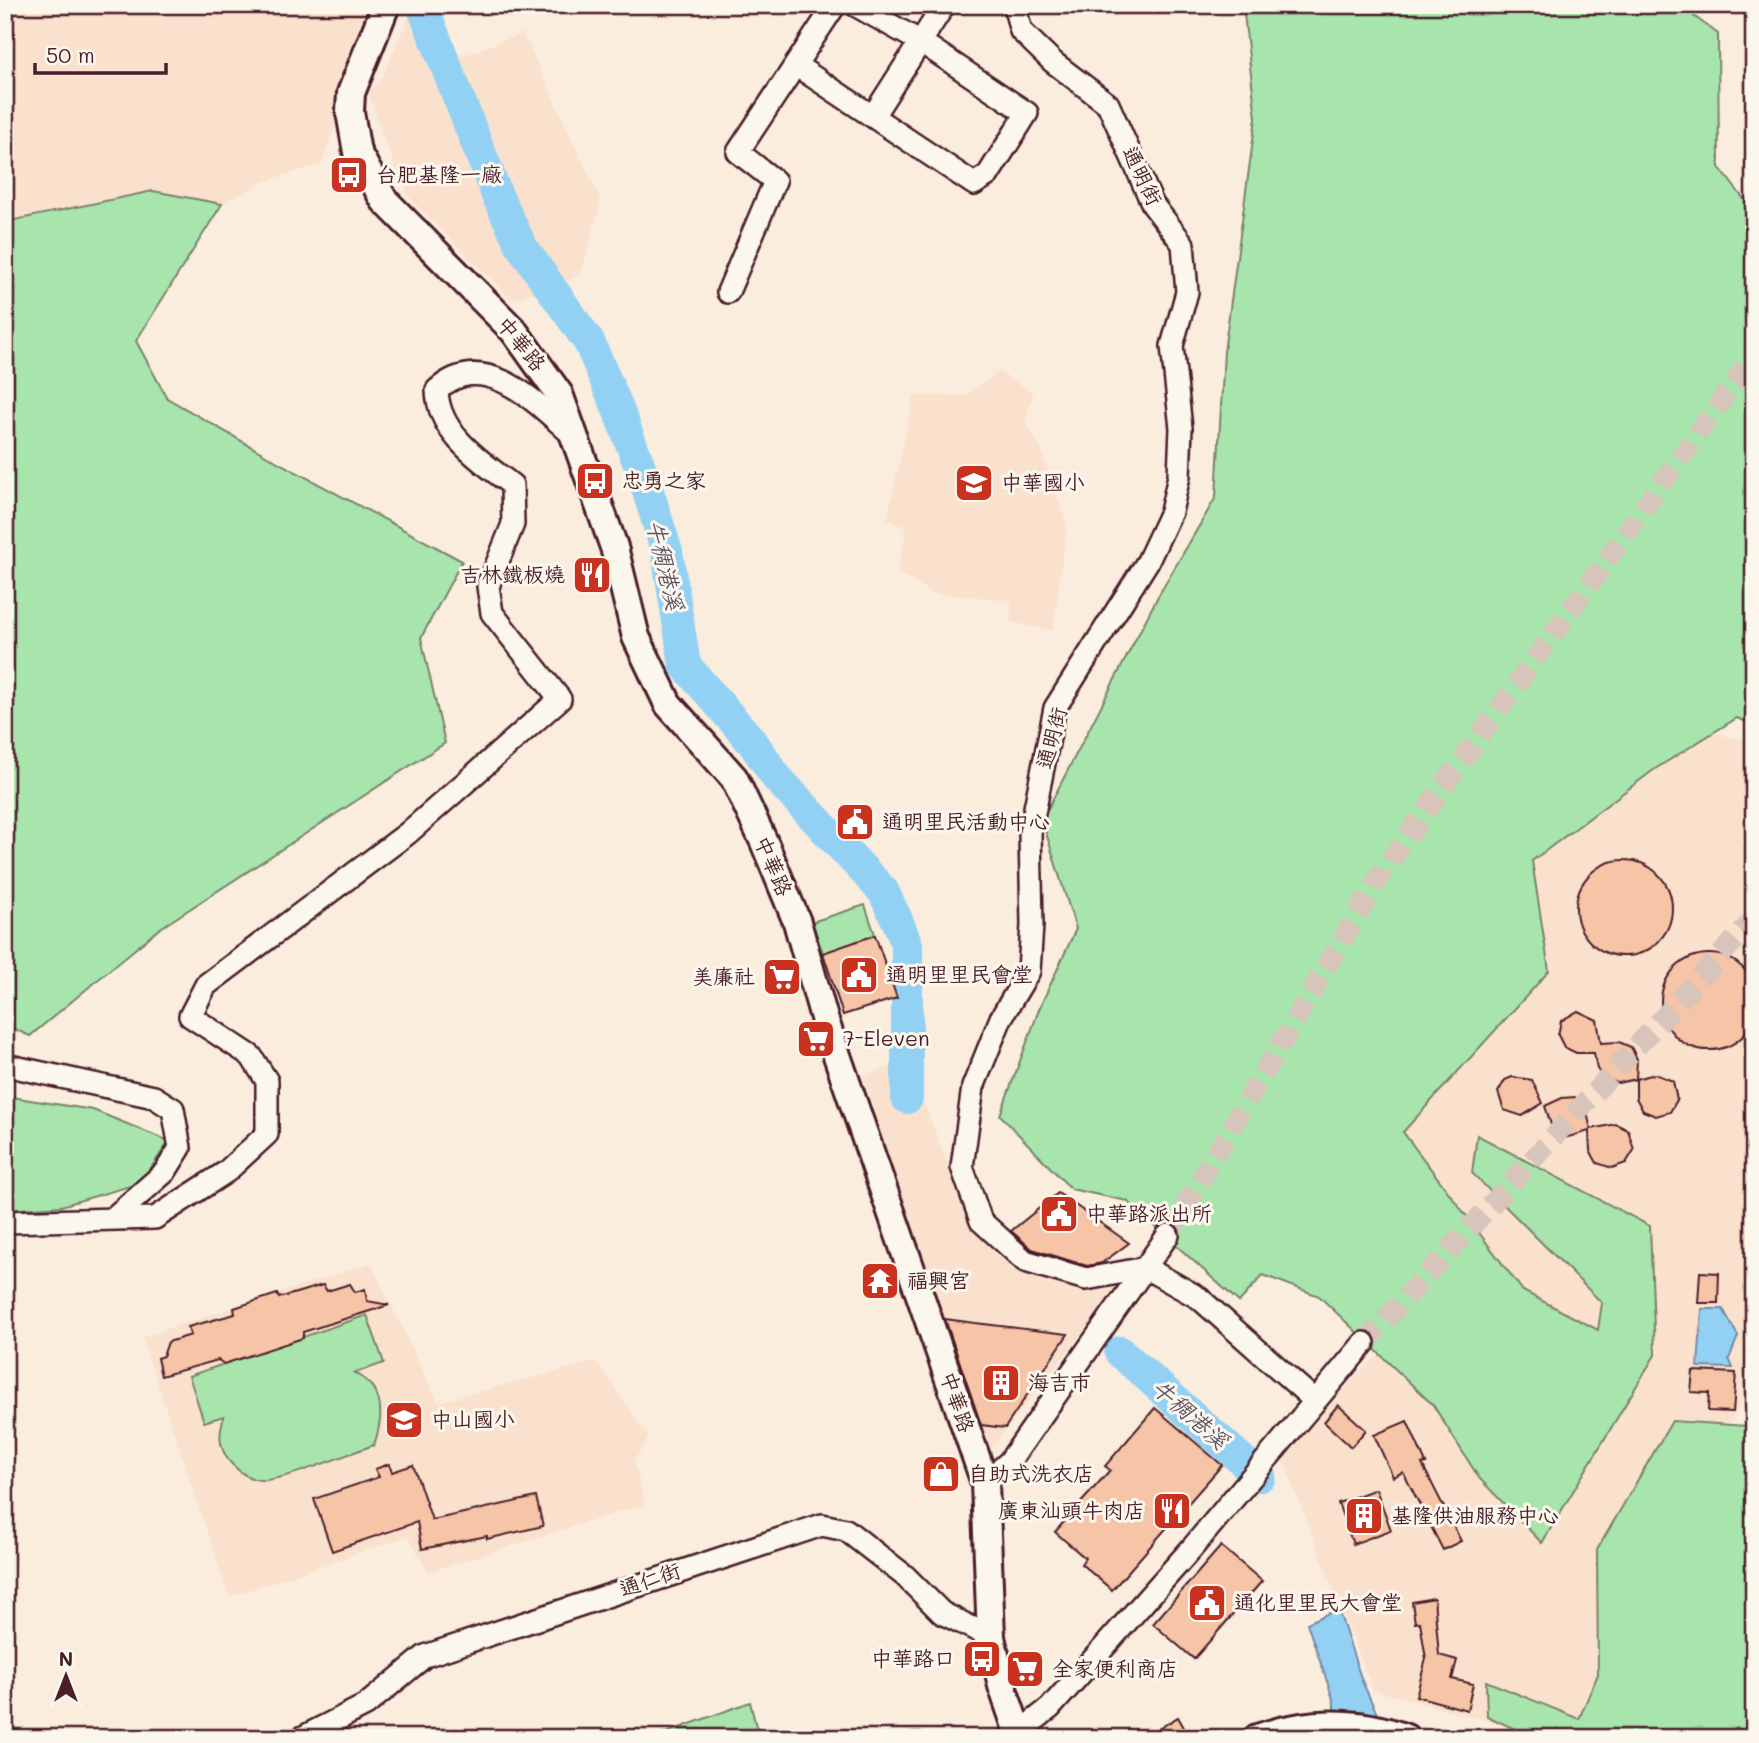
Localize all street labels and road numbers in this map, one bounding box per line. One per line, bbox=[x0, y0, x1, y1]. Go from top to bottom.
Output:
street label: 通明街 bbox=[1117, 141, 1169, 210]
street label: 中華路 bbox=[492, 310, 552, 376]
street label: 通明街 bbox=[1029, 704, 1072, 772]
street label: 中華路 bbox=[750, 831, 799, 900]
street label: 中華路 bbox=[935, 1367, 981, 1436]
street label: 通仁街 bbox=[615, 1556, 684, 1602]

